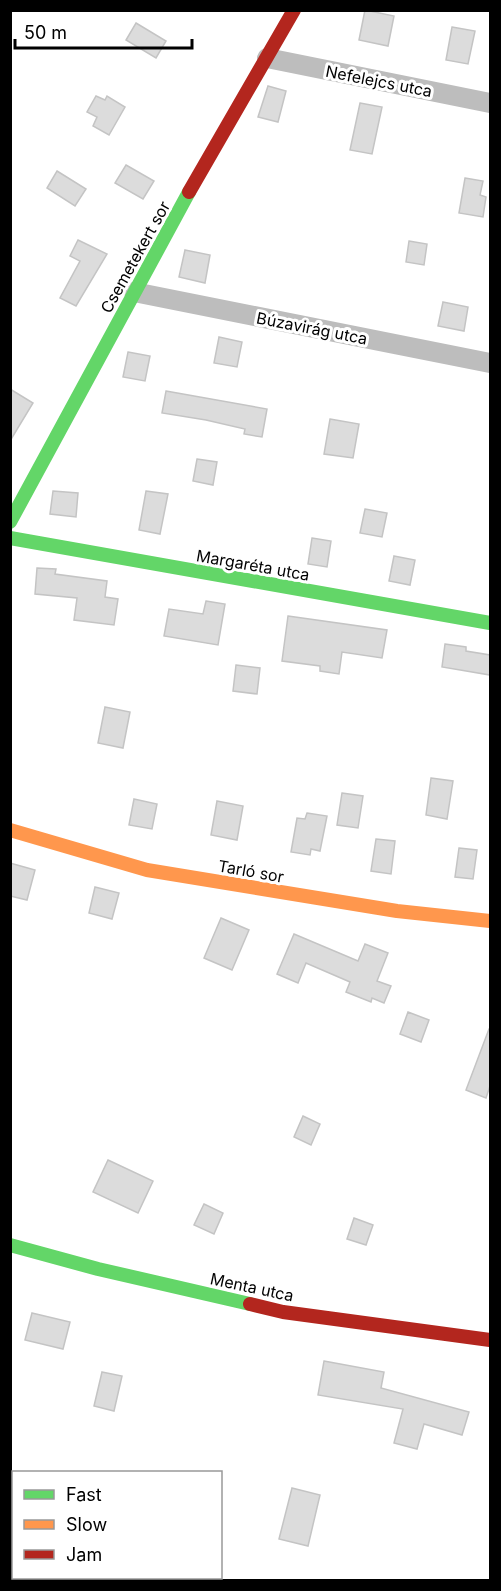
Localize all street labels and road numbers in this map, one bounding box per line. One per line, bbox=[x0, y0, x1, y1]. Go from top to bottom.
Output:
street label: Nefelejcs utca bbox=[324, 61, 434, 101]
street label: Csemetekert sor bbox=[96, 197, 174, 317]
street label: Búzavirág utca bbox=[255, 307, 369, 349]
street label: Margaréta utca bbox=[195, 545, 311, 585]
street label: Tarló sor bbox=[217, 855, 285, 887]
street label: Menta utca bbox=[208, 1268, 296, 1306]

